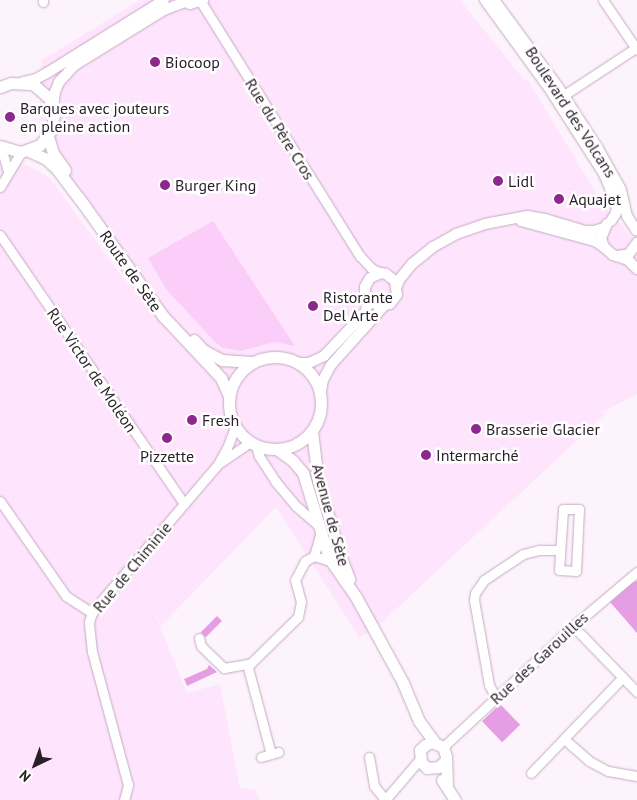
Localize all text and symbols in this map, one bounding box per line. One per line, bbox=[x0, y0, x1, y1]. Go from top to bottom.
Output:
street label: Boulevard des Volcans bbox=[521, 43, 621, 181]
place label: Biocoop bbox=[165, 52, 220, 72]
marker: Biocoop bbox=[149, 56, 161, 68]
street label: Rue du Père Cros bbox=[241, 75, 319, 183]
place label: Barques avec jouteurs en pleine action bbox=[20, 98, 170, 136]
marker: Barques avec jouteurs en pleine action bbox=[4, 111, 16, 123]
place label: Lidl bbox=[508, 171, 534, 191]
place label: Burger King bbox=[175, 175, 256, 195]
marker: Lidl bbox=[492, 175, 504, 187]
marker: Burger King bbox=[159, 179, 171, 191]
place label: Aquajet bbox=[569, 189, 621, 209]
marker: Aquajet bbox=[553, 193, 565, 205]
street label: Route de Sète bbox=[96, 227, 166, 315]
place label: Ristorante Del Arte bbox=[323, 287, 393, 325]
marker: Ristorante Del Arte bbox=[307, 300, 319, 312]
street label: Rue Victor de Moléon bbox=[43, 304, 141, 436]
place label: Fresh bbox=[202, 410, 239, 430]
marker: Fresh bbox=[186, 414, 198, 426]
place label: Brasserie Glacier bbox=[486, 419, 600, 439]
marker: Brasserie Glacier bbox=[470, 423, 482, 435]
marker: Pizzette bbox=[161, 432, 173, 444]
place label: Intermarché bbox=[436, 445, 519, 465]
place label: Pizzette bbox=[140, 446, 194, 466]
marker: Intermarché bbox=[420, 449, 432, 461]
street label: Avenue de Sète bbox=[308, 462, 354, 568]
street label: Rue de Chiminie bbox=[89, 518, 175, 616]
street label: Rue des Garouilles bbox=[486, 608, 592, 708]
north arrow bbox=[10, 740, 60, 790]
text: N bbox=[16, 766, 34, 786]

